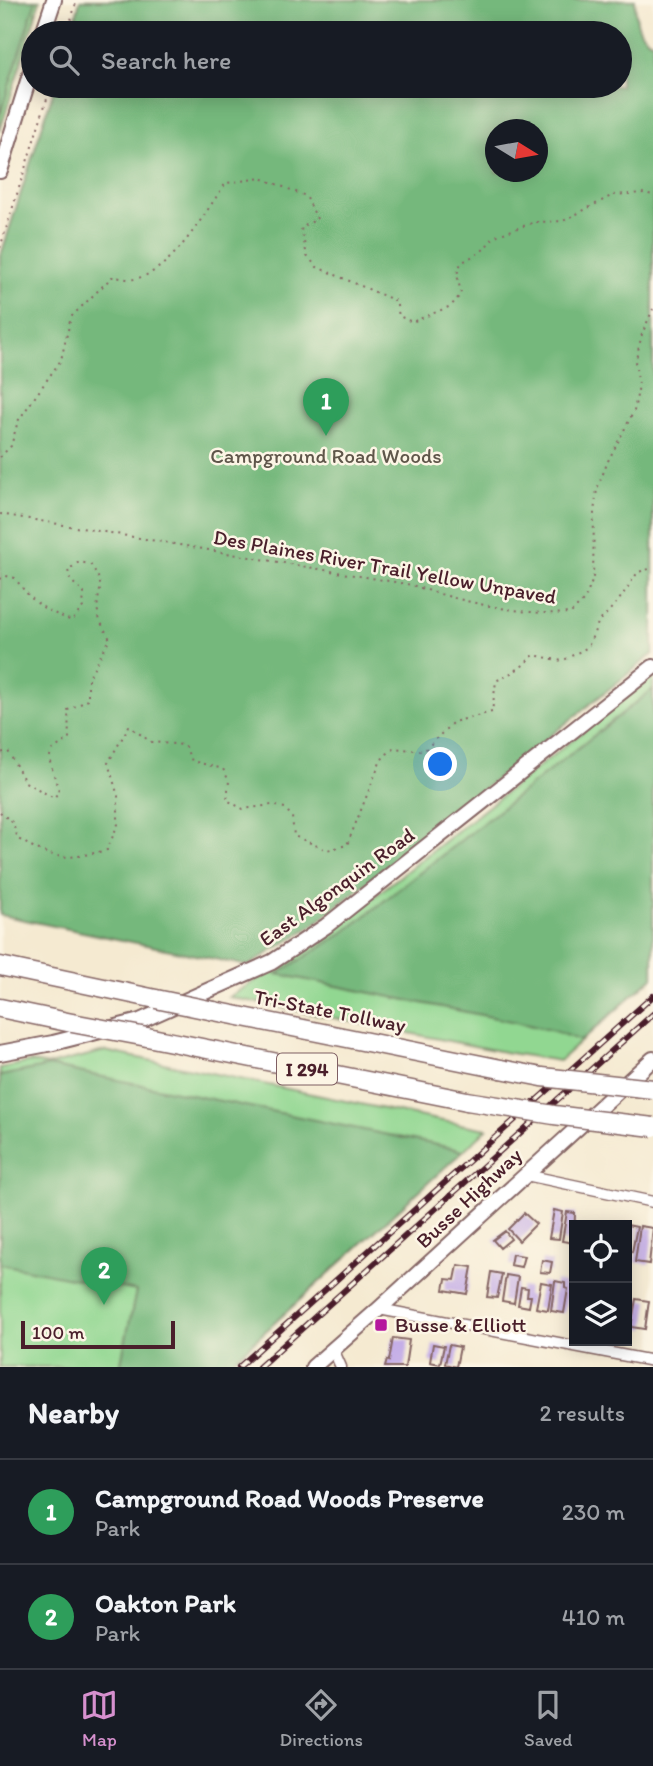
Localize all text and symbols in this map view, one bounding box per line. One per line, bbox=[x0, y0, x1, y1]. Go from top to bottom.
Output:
search box bbox=[21, 21, 632, 98]
icon: search bbox=[45, 41, 83, 79]
text: Search here bbox=[101, 44, 231, 76]
north arrow bbox=[485, 119, 548, 182]
pin: 1 bbox=[303, 378, 349, 436]
park label: Campground Road Woods bbox=[210, 443, 442, 468]
street label: Des Plaines River Trail Yellow Unpaved bbox=[212, 524, 559, 609]
your location bbox=[423, 747, 457, 781]
street label: East Algonquin Road bbox=[254, 822, 419, 951]
street label: Tri-State Tollway bbox=[252, 984, 408, 1038]
road number: I 294 bbox=[277, 1054, 337, 1084]
street label: Busse Highway bbox=[411, 1142, 527, 1253]
map controls bbox=[569, 1220, 632, 1346]
button: locate bbox=[569, 1220, 632, 1283]
pin: 2 bbox=[81, 1247, 127, 1305]
button: layers bbox=[569, 1283, 632, 1346]
place label: Busse & Elliott bbox=[395, 1312, 526, 1337]
marker: Busse & Elliott bbox=[373, 1317, 389, 1333]
scale bar bbox=[21, 1318, 175, 1350]
text: 100 m bbox=[32, 1321, 84, 1344]
text: Nearby bbox=[28, 1394, 119, 1431]
text: 2 results bbox=[539, 1399, 625, 1427]
text: Campground Road Woods Preserve bbox=[95, 1482, 484, 1514]
text: 1 bbox=[46, 1498, 56, 1526]
text: 230 m bbox=[562, 1498, 625, 1526]
text: Park bbox=[95, 1514, 140, 1542]
text: Oakton Park bbox=[95, 1587, 236, 1619]
text: 2 bbox=[45, 1603, 57, 1631]
text: 410 m bbox=[562, 1603, 625, 1631]
text: Park bbox=[95, 1619, 140, 1647]
tab: Map bbox=[80, 1686, 118, 1751]
tab: Directions bbox=[279, 1686, 363, 1751]
tab: Saved bbox=[524, 1686, 572, 1751]

